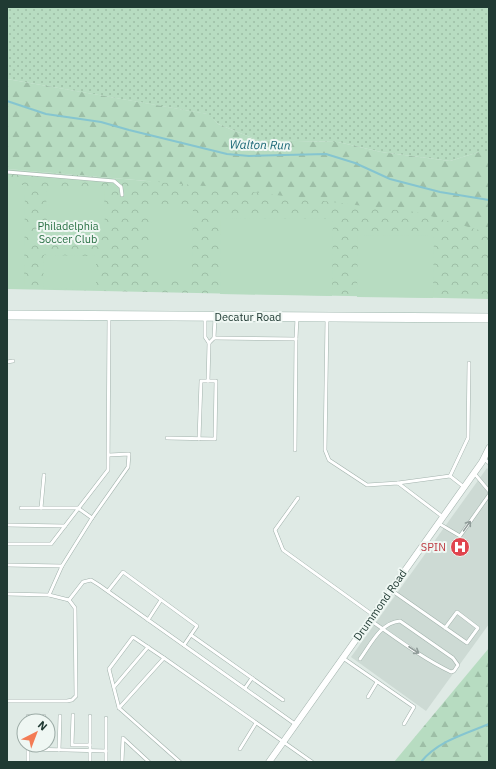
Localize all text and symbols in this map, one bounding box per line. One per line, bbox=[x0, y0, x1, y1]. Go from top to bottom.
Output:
water label: Walton Run bbox=[229, 136, 291, 153]
park label: Philadelphia Soccer Club bbox=[37, 219, 99, 246]
street label: Decatur Road bbox=[215, 310, 281, 324]
one-way arrow bbox=[463, 520, 472, 531]
hospital icon: SPIN bbox=[449, 536, 471, 558]
place label: SPIN bbox=[421, 540, 446, 554]
street label: Drummond Road bbox=[350, 567, 410, 643]
one-way arrow bbox=[408, 647, 420, 655]
north arrow bbox=[16, 713, 56, 753]
text: N bbox=[35, 718, 50, 733]

